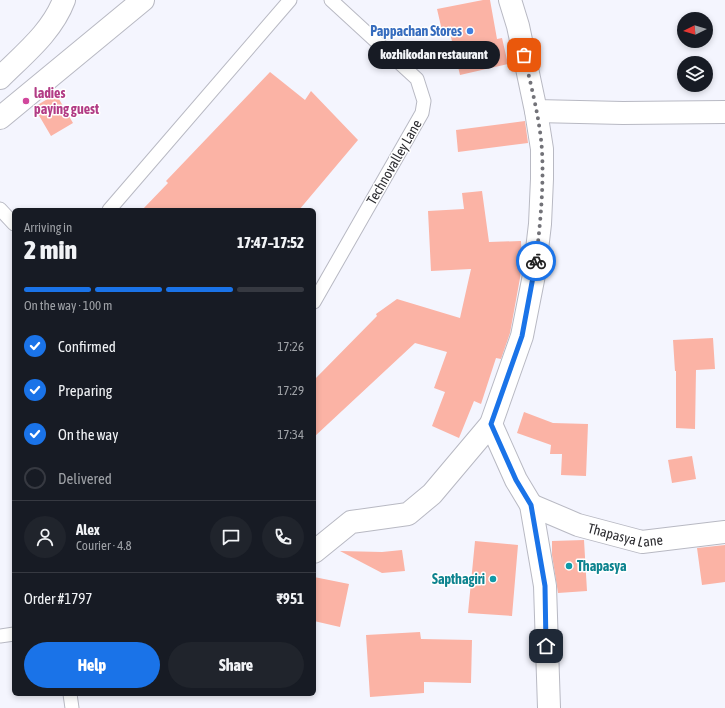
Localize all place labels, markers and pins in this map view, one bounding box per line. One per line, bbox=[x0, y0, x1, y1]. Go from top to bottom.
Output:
place label: Pappachan Stores bbox=[370, 23, 462, 39]
marker: Pappachan Stores bbox=[465, 26, 475, 36]
pin bbox=[507, 38, 541, 72]
callout: kozhikodan restaurant bbox=[368, 41, 500, 69]
place label: ladies paying guest bbox=[34, 85, 99, 117]
marker: ladies paying guest bbox=[21, 96, 31, 106]
place label: Thapasya bbox=[577, 558, 627, 574]
marker: Thapasya bbox=[564, 561, 574, 571]
place label: Sapthagiri bbox=[432, 571, 485, 587]
marker: Sapthagiri bbox=[488, 574, 498, 584]
pin bbox=[529, 629, 563, 663]

